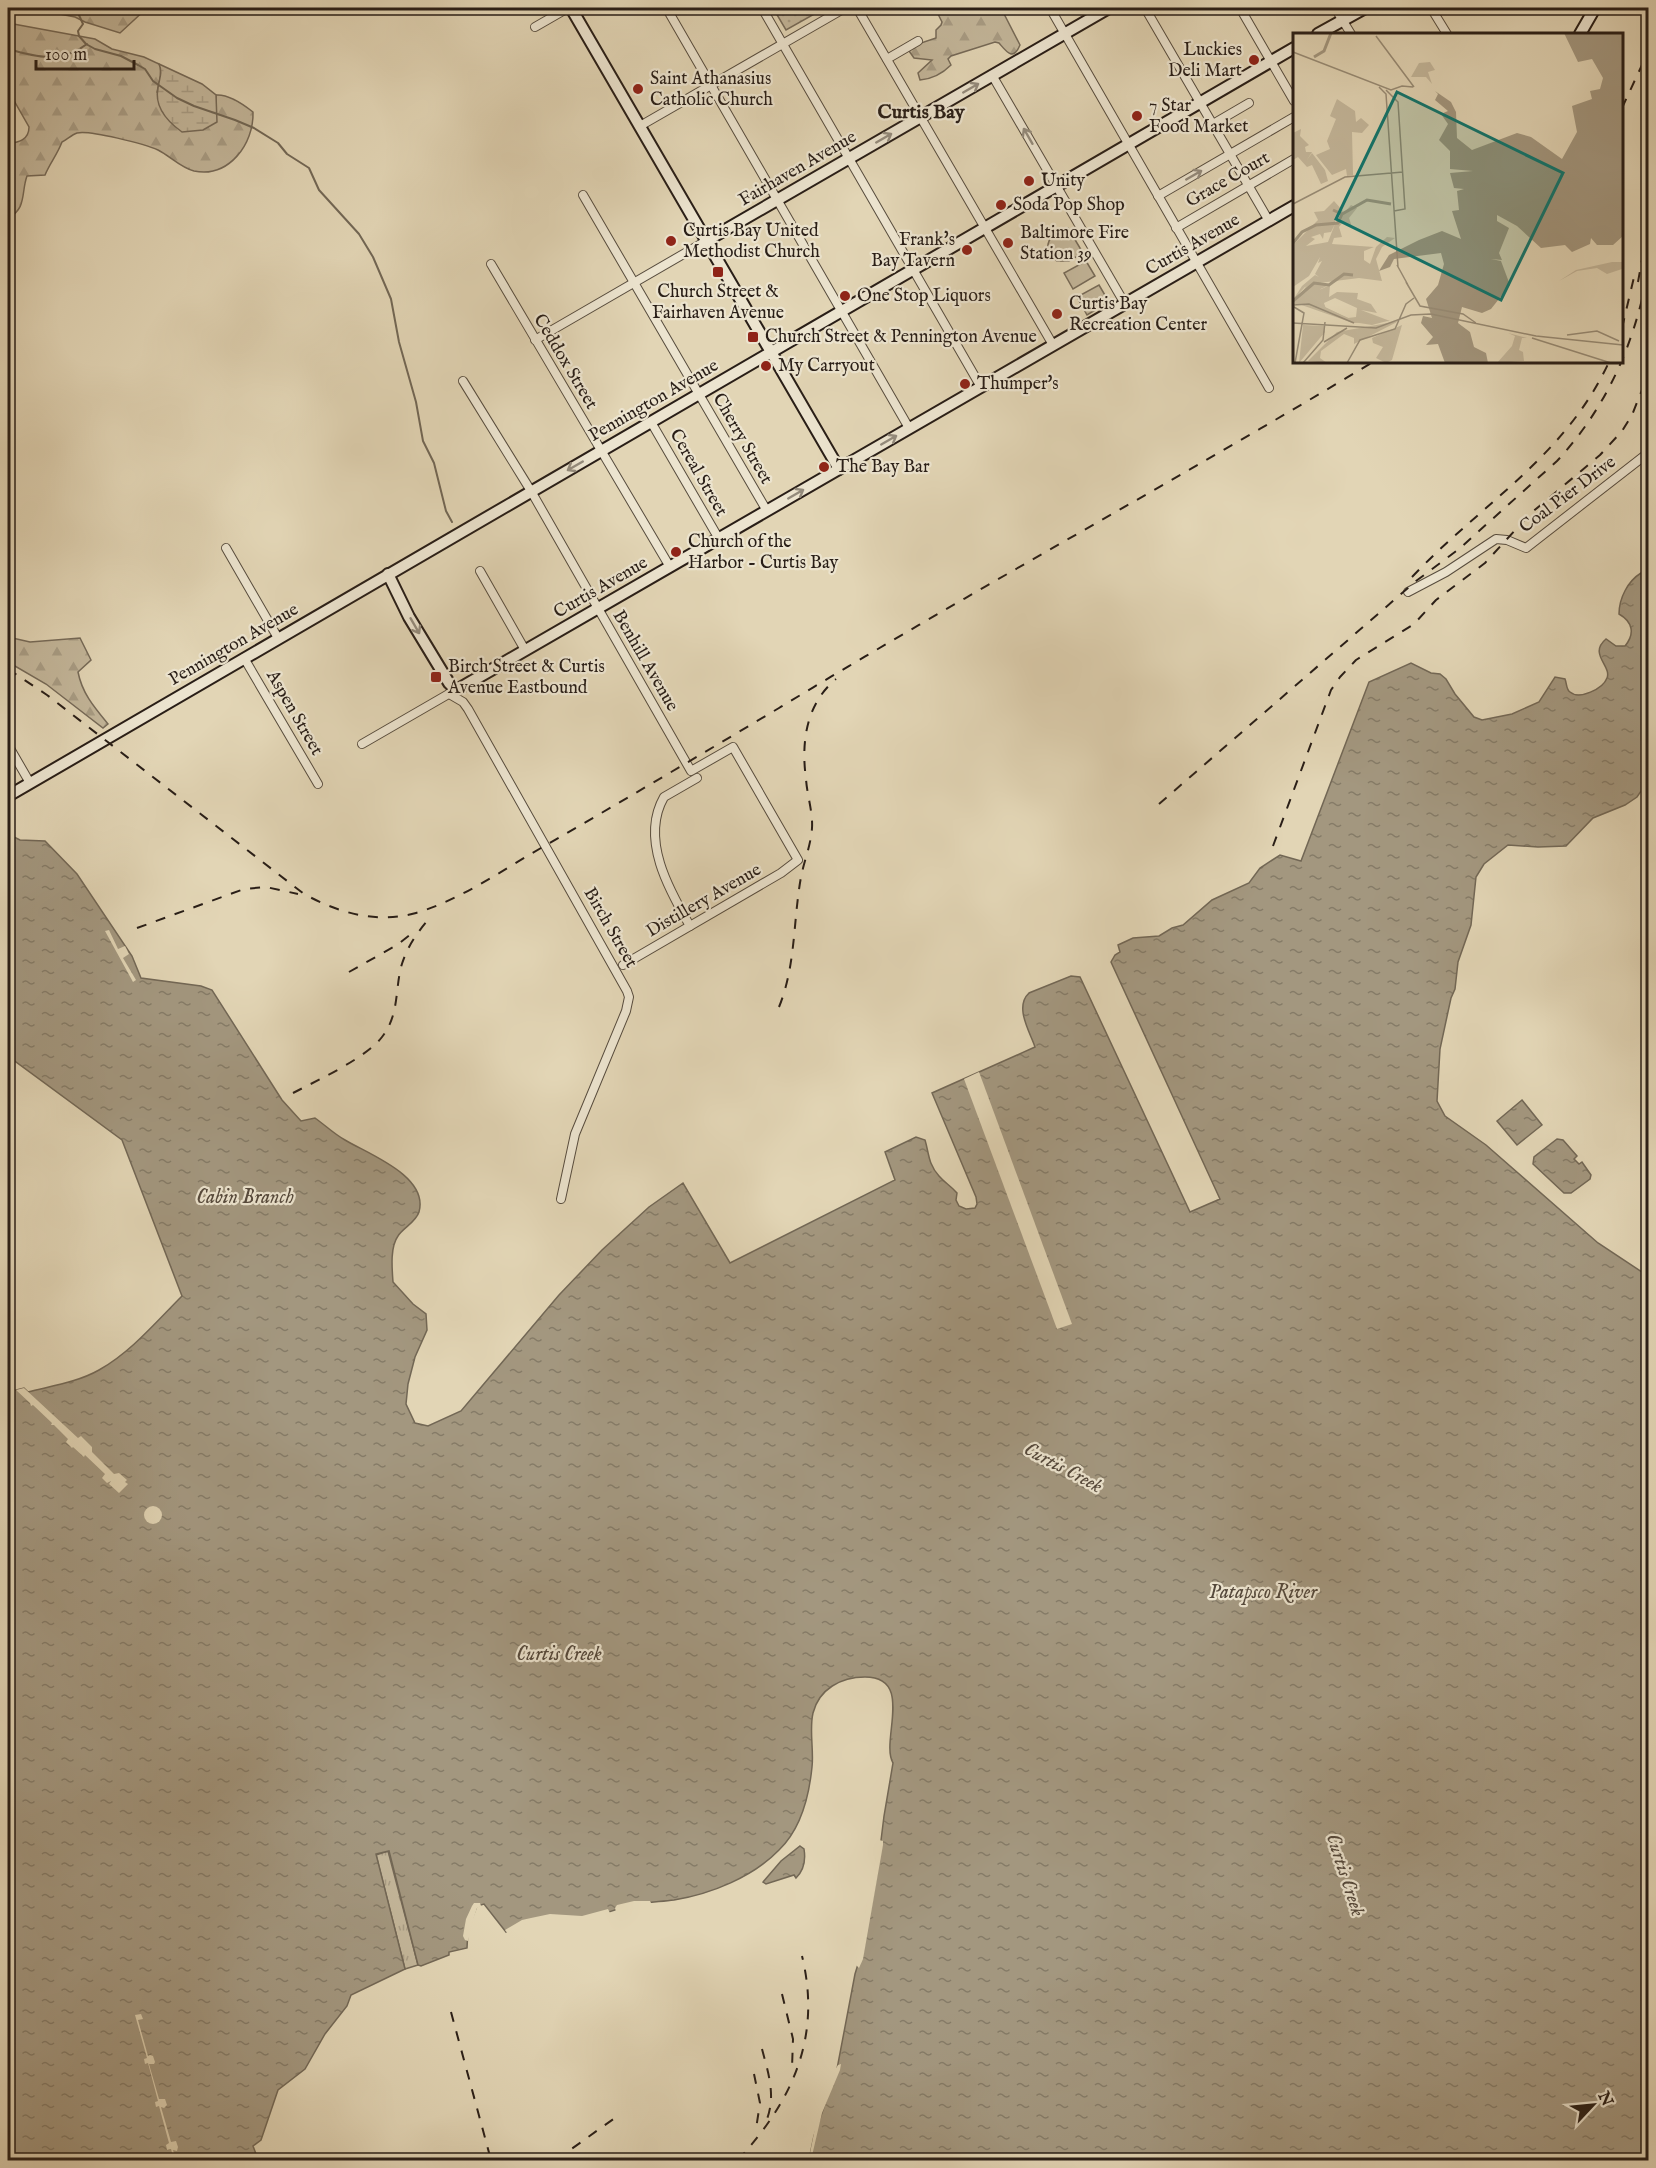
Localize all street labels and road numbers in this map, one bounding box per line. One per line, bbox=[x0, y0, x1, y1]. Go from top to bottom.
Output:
street label: Fairhaven Avenue bbox=[735, 126, 861, 212]
street label: Grace Court bbox=[1182, 147, 1274, 213]
street label: Curtis Avenue bbox=[1142, 209, 1244, 281]
street label: Ceddox Street bbox=[528, 310, 602, 414]
street label: Pennington Avenue bbox=[585, 355, 723, 447]
street label: Cherry Street bbox=[707, 389, 777, 489]
street label: Cereal Street bbox=[664, 425, 732, 521]
street label: Coal Pier Drive bbox=[1515, 451, 1621, 539]
street label: Curtis Avenue bbox=[550, 552, 652, 624]
street label: Pennington Avenue bbox=[165, 599, 303, 691]
street label: Benhill Avenue bbox=[607, 606, 683, 716]
street label: Aspen Street bbox=[260, 665, 328, 760]
street label: Distillery Avenue bbox=[642, 859, 766, 943]
street label: Birch Street bbox=[578, 884, 642, 972]

